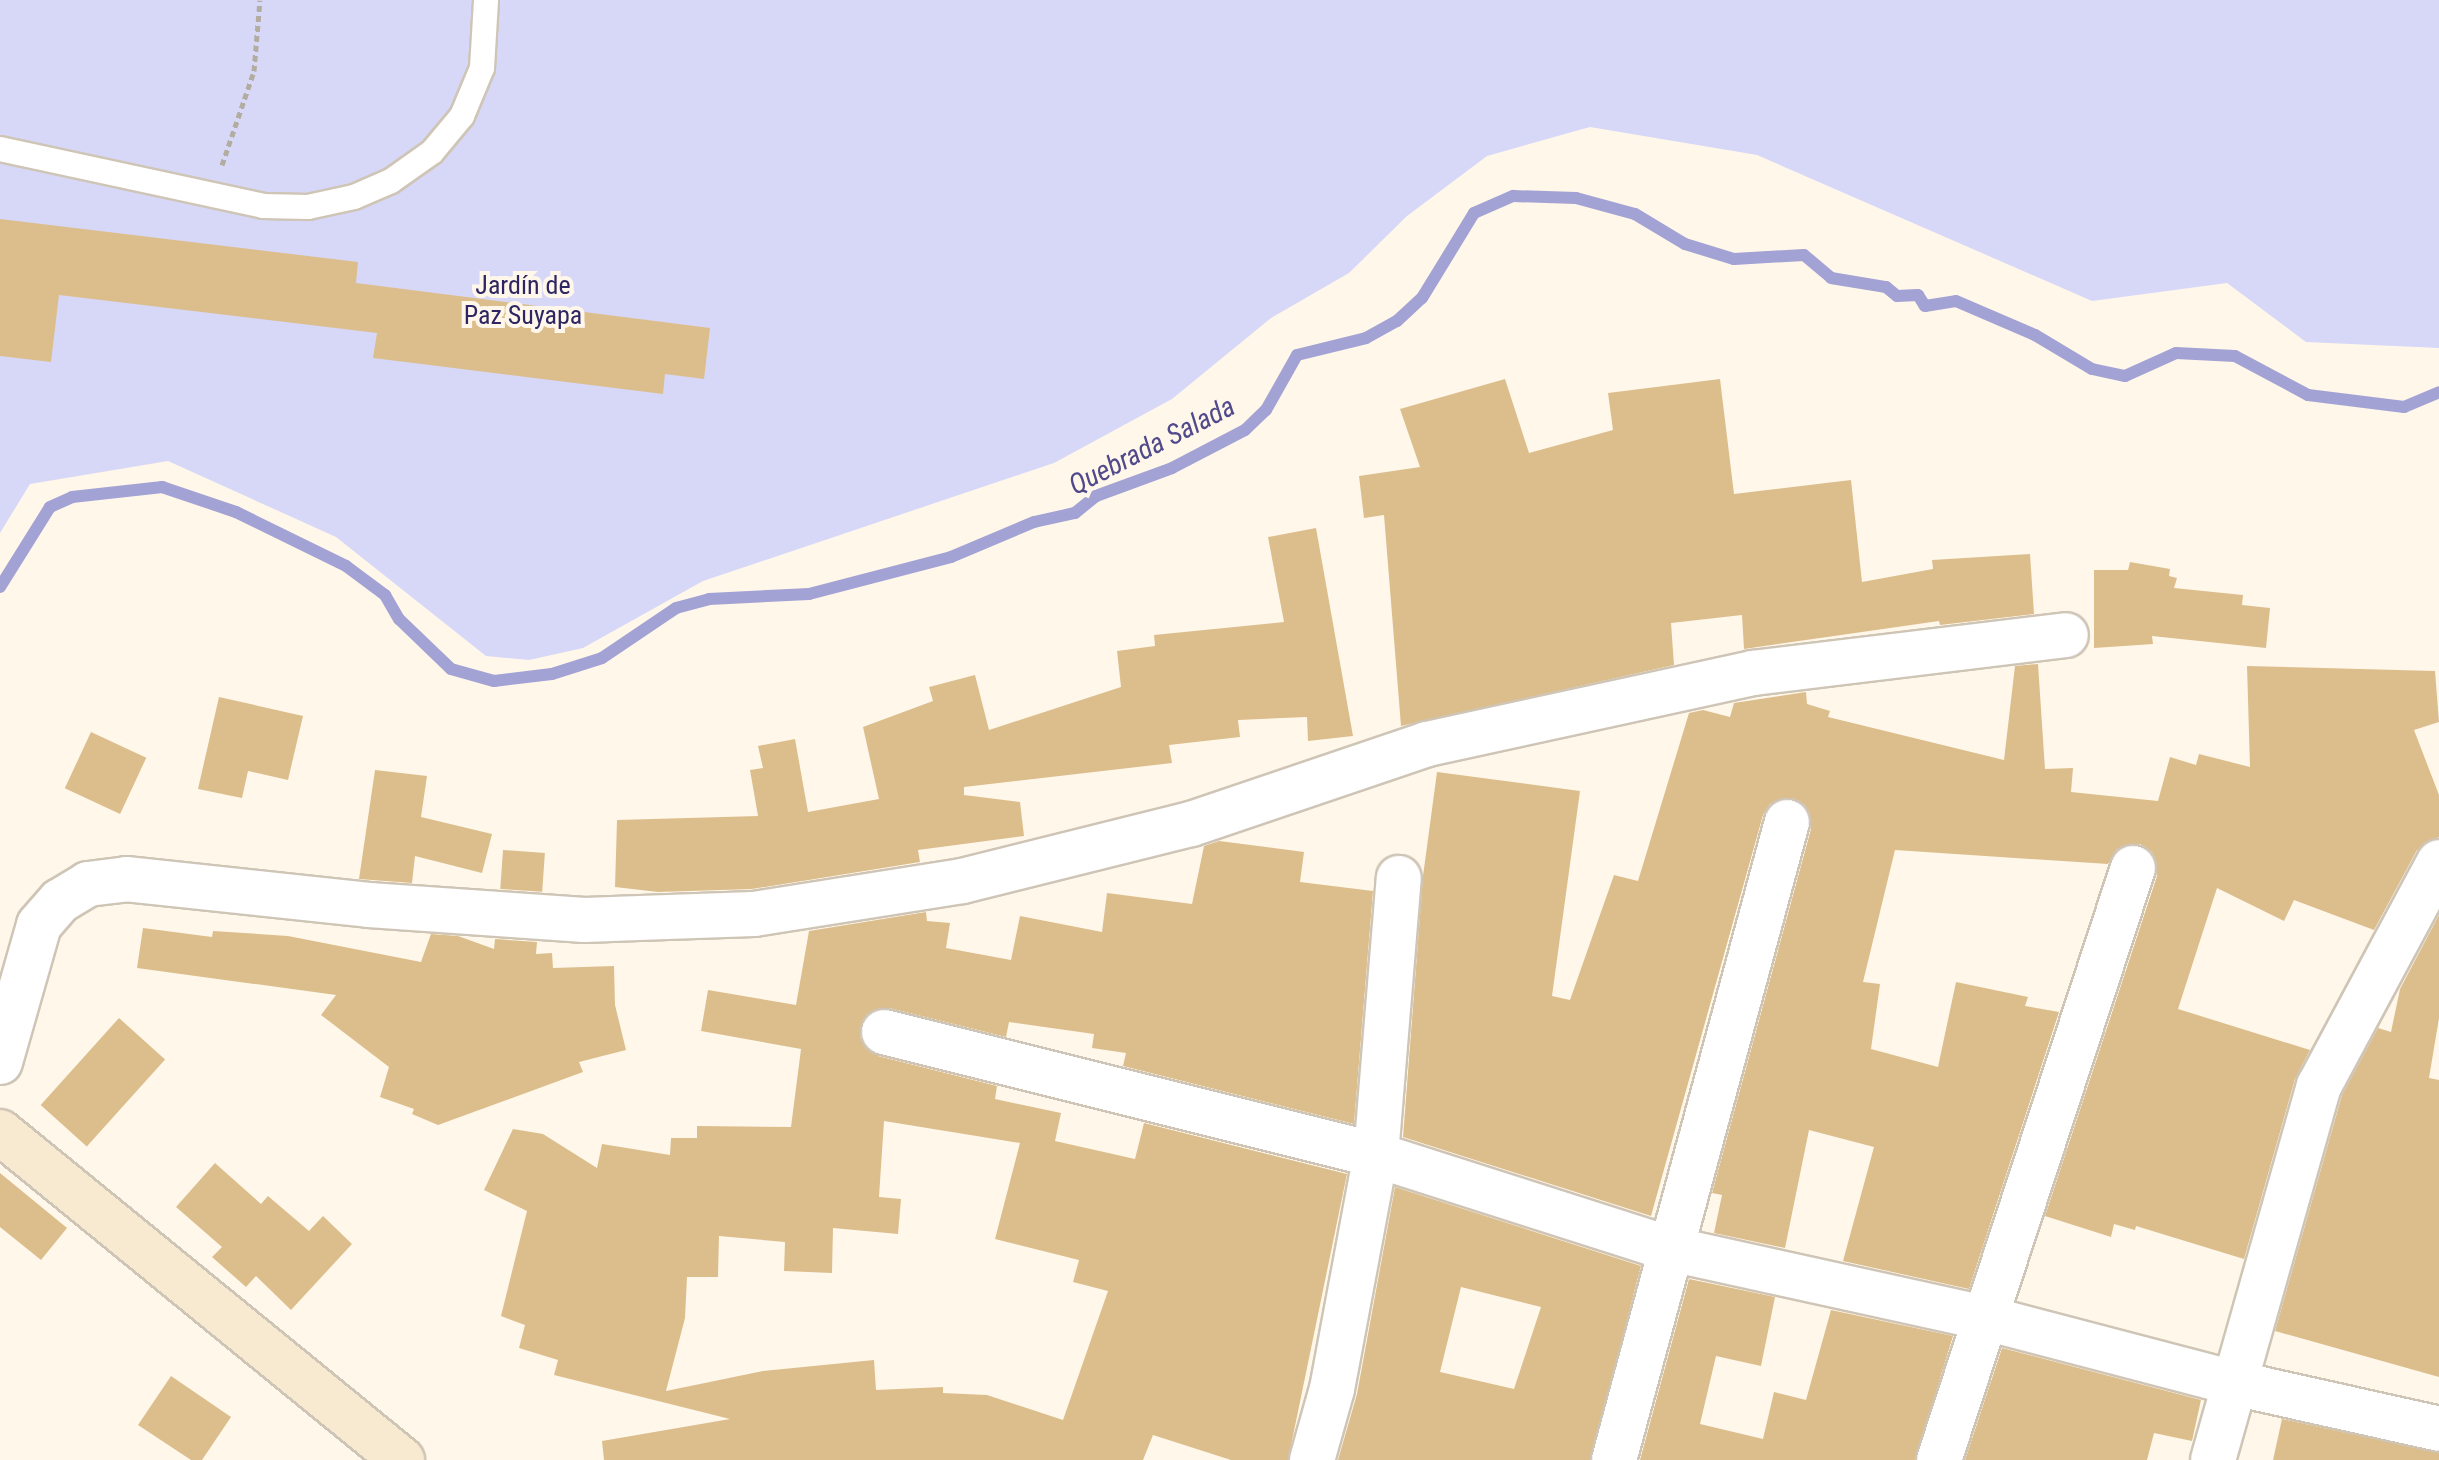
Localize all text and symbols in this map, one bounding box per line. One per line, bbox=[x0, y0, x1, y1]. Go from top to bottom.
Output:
park label: Jardín de Paz Suyapa bbox=[464, 270, 582, 332]
water label: Quebrada Salada bbox=[1063, 390, 1241, 502]

